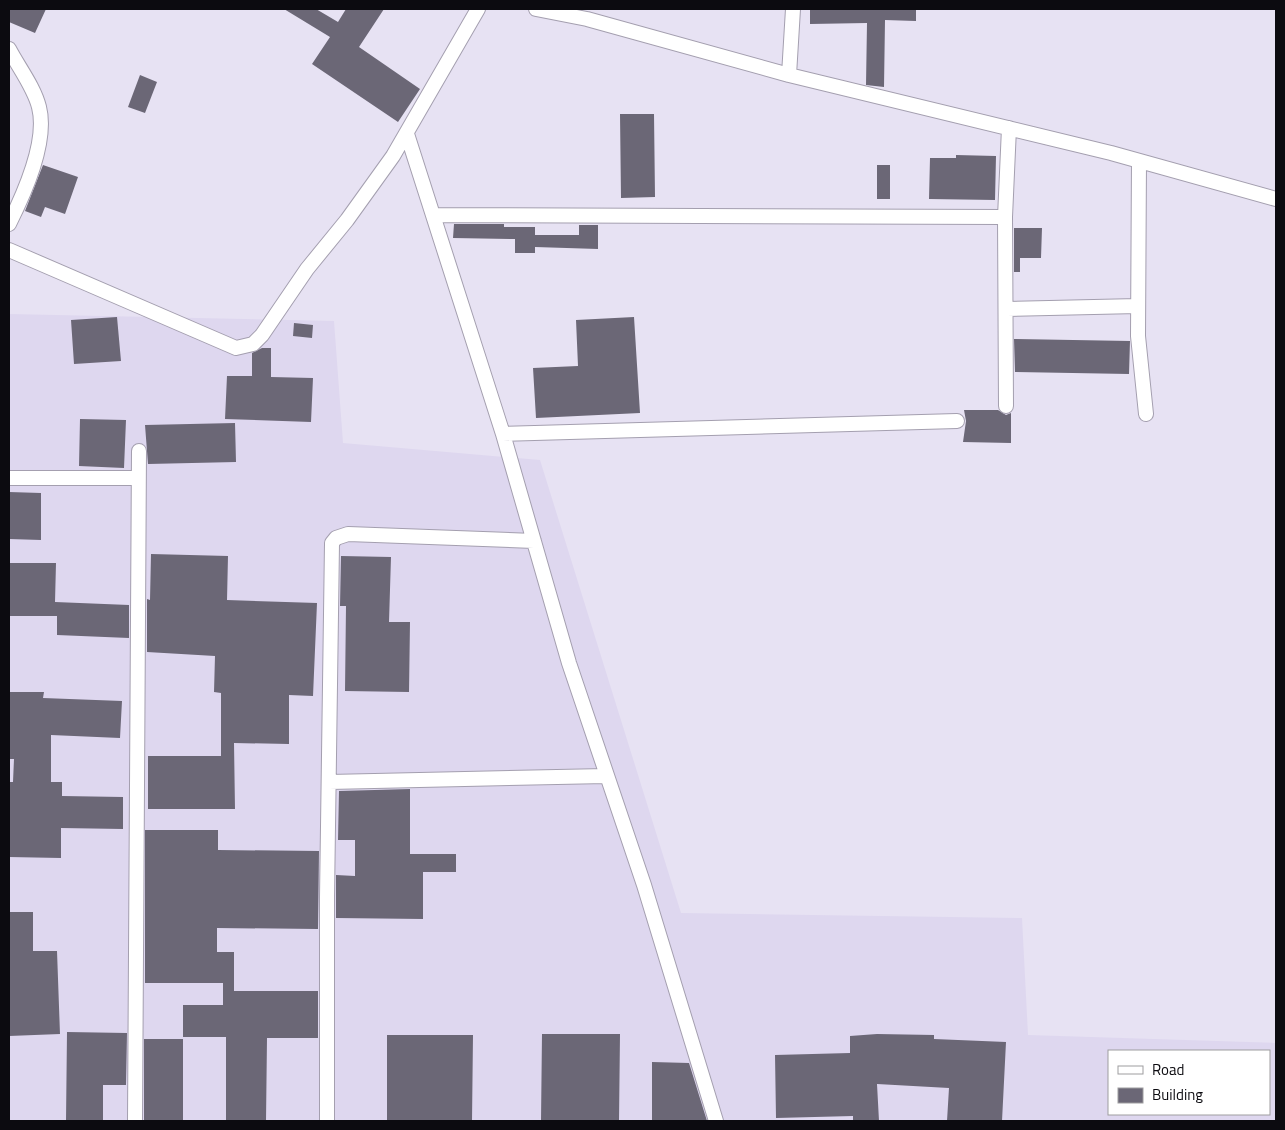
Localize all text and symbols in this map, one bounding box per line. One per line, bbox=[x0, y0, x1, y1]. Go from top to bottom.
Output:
legend bbox=[1108, 1050, 1270, 1115]
text: Road bbox=[1152, 1058, 1184, 1081]
text: Building bbox=[1152, 1083, 1203, 1106]

